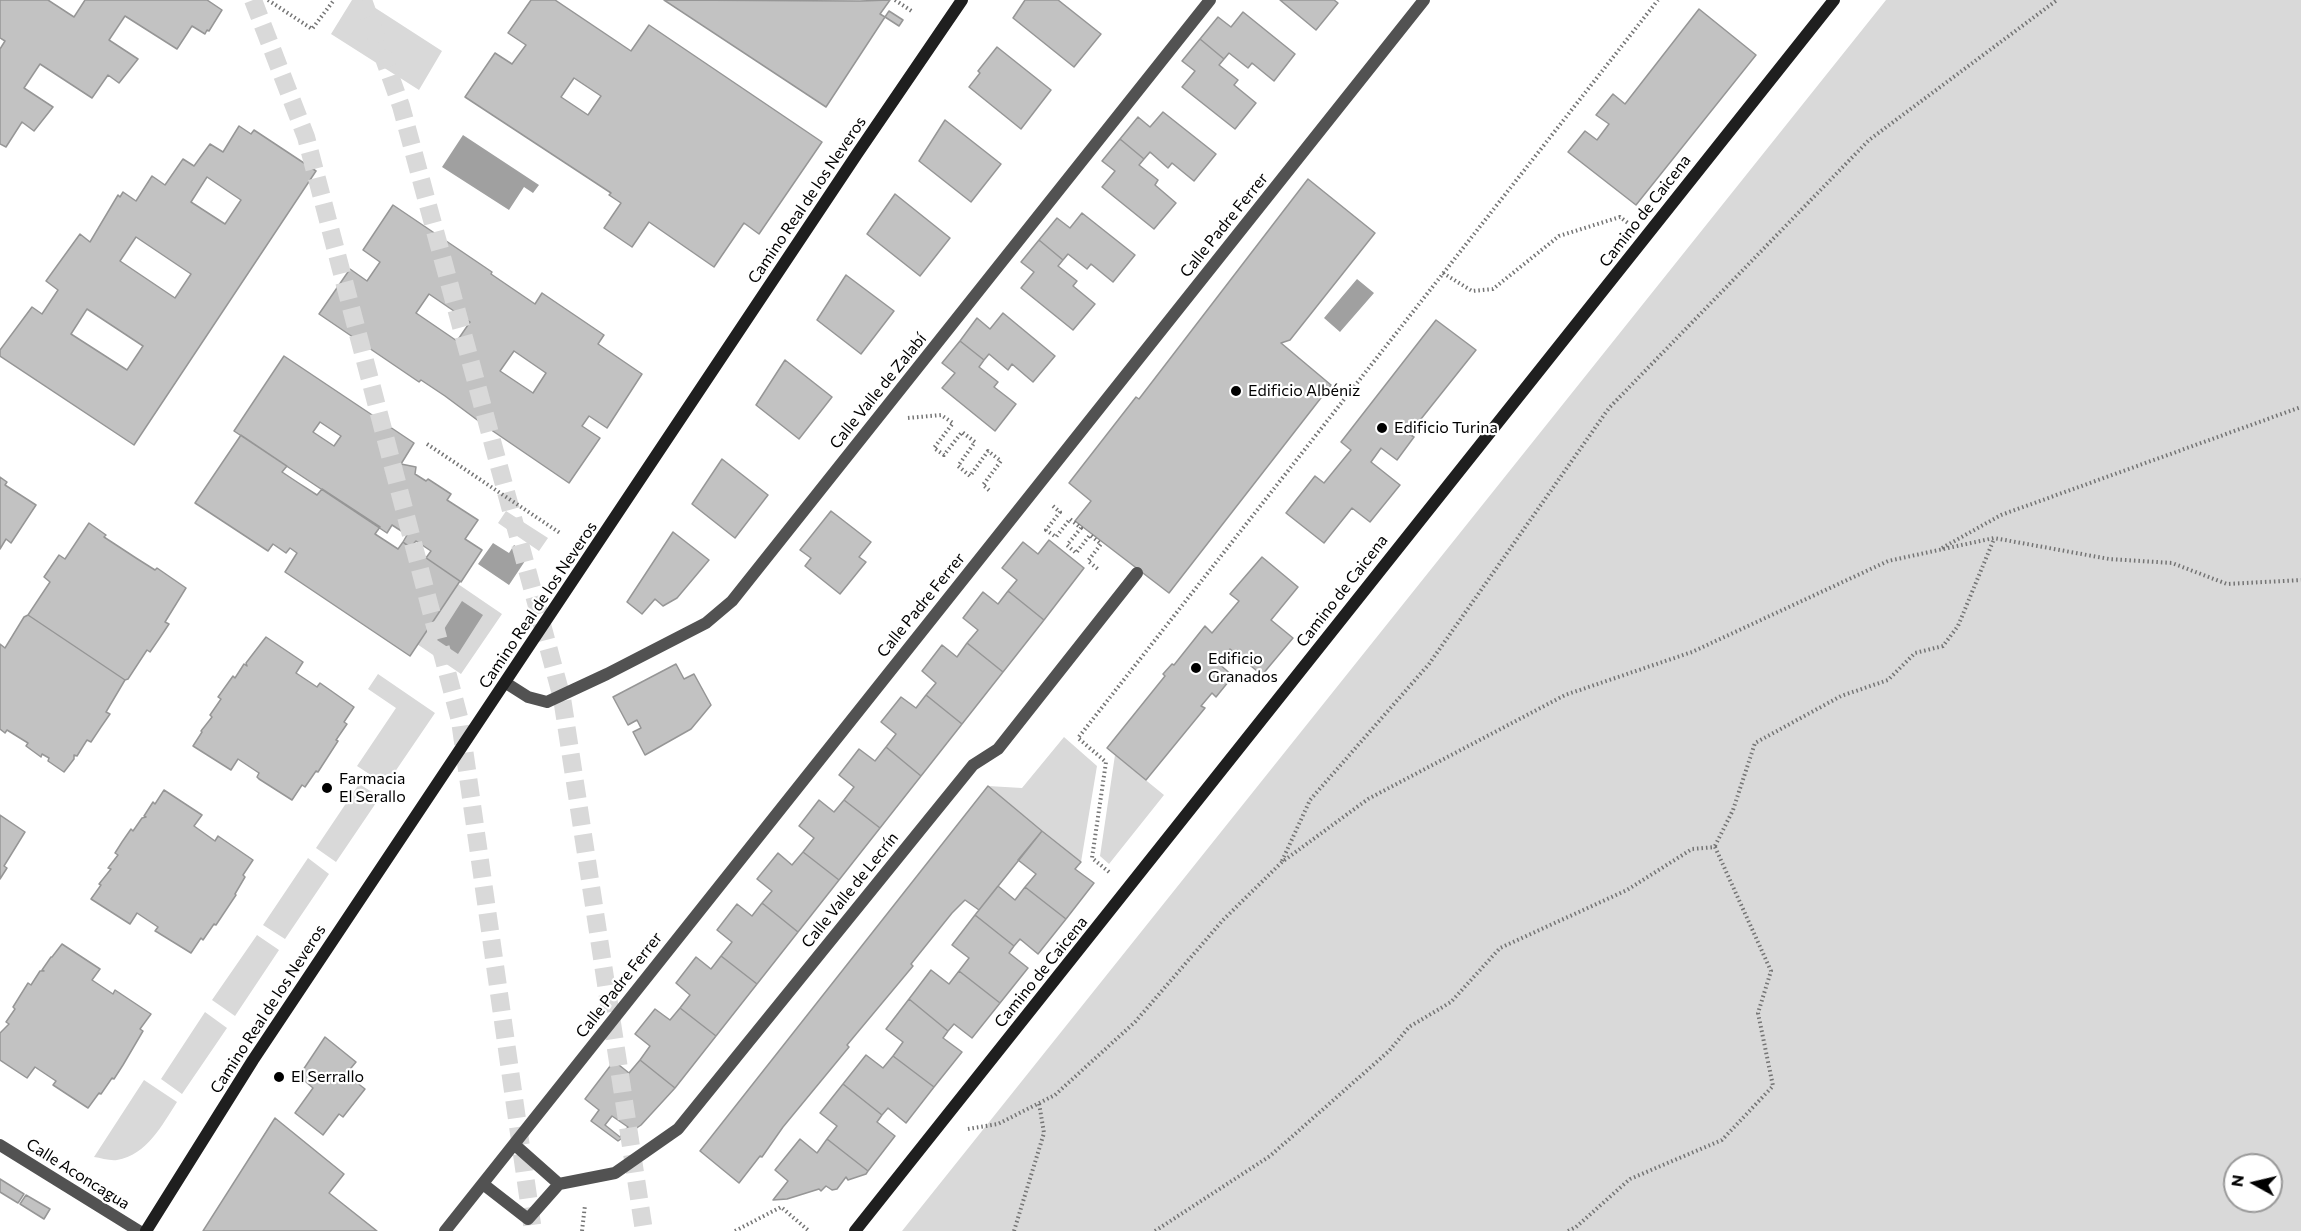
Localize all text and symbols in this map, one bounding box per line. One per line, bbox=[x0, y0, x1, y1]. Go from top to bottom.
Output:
street label: Camino Real de los Neveros bbox=[744, 113, 870, 287]
street label: Camino de Caicena bbox=[1595, 151, 1695, 271]
street label: Calle Padre Ferrer bbox=[1176, 169, 1272, 281]
street label: Calle Valle de Zalabí bbox=[826, 329, 930, 453]
place label: Edificio Albéniz bbox=[1248, 381, 1360, 401]
marker: Edificio Albéniz bbox=[1229, 384, 1243, 398]
place label: Edificio Turina bbox=[1394, 418, 1498, 438]
marker: Edificio Turina bbox=[1375, 421, 1389, 435]
street label: Camino Real de los Neveros bbox=[475, 518, 601, 692]
street label: Camino de Caicena bbox=[1292, 531, 1392, 651]
street label: Calle Padre Ferrer bbox=[873, 549, 969, 661]
place label: Edificio Granados bbox=[1208, 649, 1278, 687]
marker: Edificio Granados bbox=[1189, 661, 1203, 675]
place label: Farmacia El Serallo bbox=[339, 769, 406, 807]
marker: Farmacia El Serallo bbox=[320, 781, 334, 795]
street label: Calle Valle de Lecrín bbox=[798, 828, 902, 952]
street label: Camino de Caicena bbox=[990, 913, 1092, 1031]
street label: Camino Real de los Neveros bbox=[206, 921, 330, 1097]
street label: Calle Padre Ferrer bbox=[572, 928, 666, 1042]
place label: El Serrallo bbox=[291, 1067, 364, 1087]
marker: El Serrallo bbox=[272, 1070, 286, 1084]
street label: Calle Aconcagua bbox=[23, 1134, 133, 1214]
north arrow bbox=[2223, 1153, 2283, 1213]
text: N bbox=[2226, 1173, 2247, 1188]

